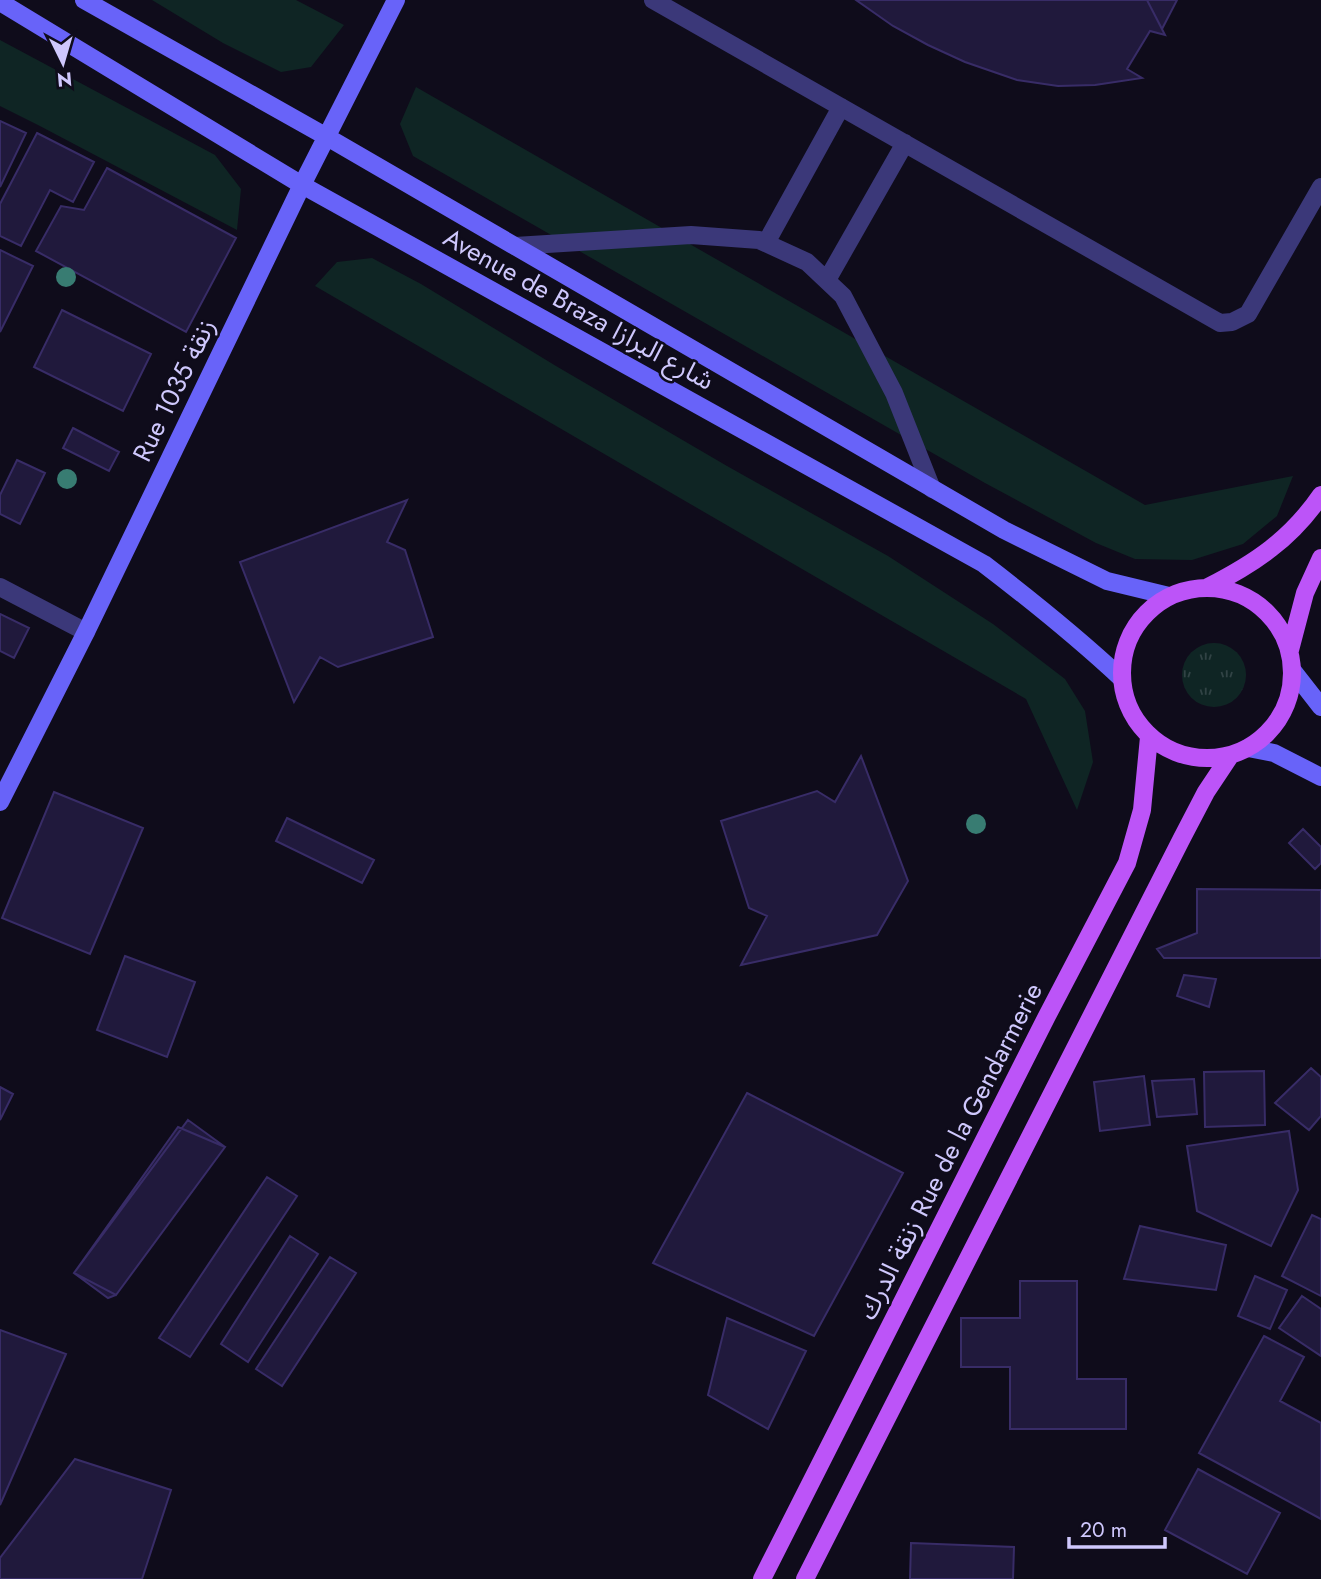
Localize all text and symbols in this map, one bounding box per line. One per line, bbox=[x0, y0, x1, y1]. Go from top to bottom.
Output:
north arrow bbox=[28, 28, 98, 98]
text: N bbox=[56, 65, 73, 94]
street label: Avenue de Braza شارع البرازا bbox=[437, 219, 721, 399]
street label: Rue 1035 زنقة bbox=[123, 312, 225, 468]
street label: زنقة الدرك Rue de la Gendarmerie bbox=[848, 976, 1052, 1326]
scale bar bbox=[1069, 1506, 1165, 1550]
text: 20 m bbox=[1080, 1515, 1127, 1545]

